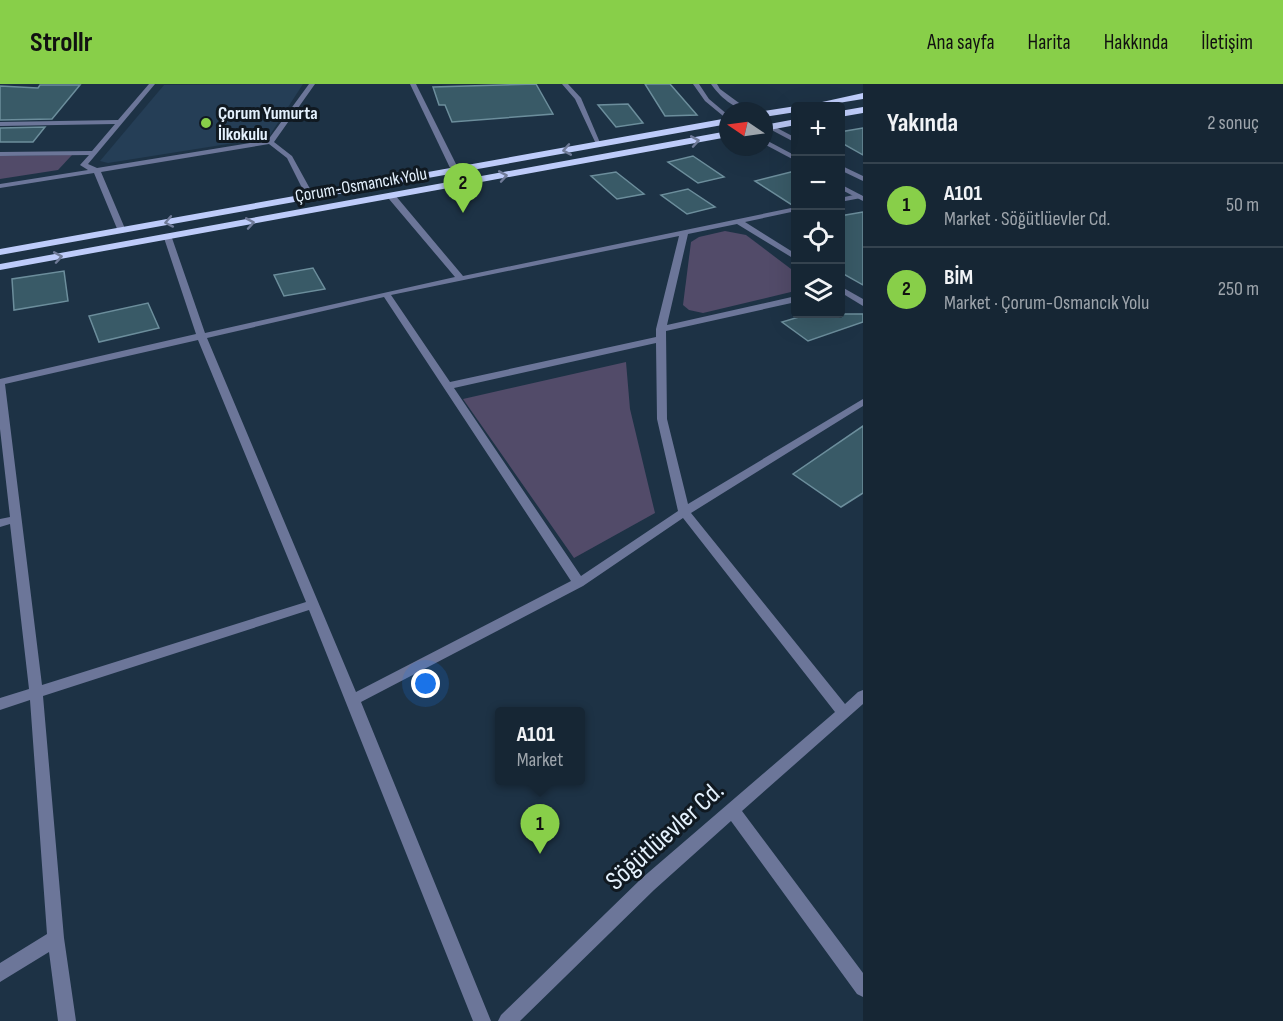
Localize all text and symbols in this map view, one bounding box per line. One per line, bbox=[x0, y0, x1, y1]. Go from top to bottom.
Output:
text: Strollr bbox=[30, 26, 92, 59]
text: Ana sayfa bbox=[927, 30, 995, 55]
text: Harita bbox=[1028, 30, 1071, 55]
text: Hakkında bbox=[1104, 30, 1168, 55]
text: İletişim bbox=[1201, 30, 1253, 55]
north arrow bbox=[719, 102, 773, 156]
map controls bbox=[791, 102, 845, 318]
button: + bbox=[791, 102, 845, 156]
place label: Çorum Yumurta İlkokulu bbox=[218, 103, 318, 145]
text: Yakında bbox=[887, 108, 958, 139]
text: 2 sonuç bbox=[1207, 111, 1259, 135]
marker: Çorum Yumurta İlkokulu bbox=[199, 116, 213, 130]
one-way arrow bbox=[690, 135, 700, 147]
one-way arrow bbox=[562, 143, 572, 156]
button: − bbox=[791, 156, 845, 210]
street label: Çorum-Osmancık Yolu bbox=[293, 163, 429, 207]
pin: 2 bbox=[444, 164, 482, 213]
one-way arrow bbox=[498, 170, 508, 183]
text: A101 bbox=[944, 180, 982, 207]
text: 1 bbox=[903, 193, 910, 217]
text: 50 m bbox=[1226, 193, 1259, 217]
text: Market · Söğütlüevler Cd. bbox=[944, 207, 1110, 231]
button: locate bbox=[791, 210, 845, 264]
one-way arrow bbox=[164, 215, 174, 228]
one-way arrow bbox=[244, 217, 254, 230]
one-way arrow bbox=[52, 251, 62, 264]
button: layers bbox=[791, 264, 845, 318]
text: BİM bbox=[944, 264, 973, 291]
text: 2 bbox=[902, 277, 911, 301]
text: 250 m bbox=[1218, 277, 1259, 301]
text: Market · Çorum-Osmancık Yolu bbox=[944, 291, 1149, 315]
your location bbox=[411, 669, 440, 698]
popup bbox=[495, 707, 585, 785]
text: A101 bbox=[517, 721, 555, 748]
text: Market bbox=[517, 748, 563, 772]
street label: Söğütlüevler Cd. bbox=[599, 775, 731, 897]
pin: 1 bbox=[520, 804, 560, 854]

